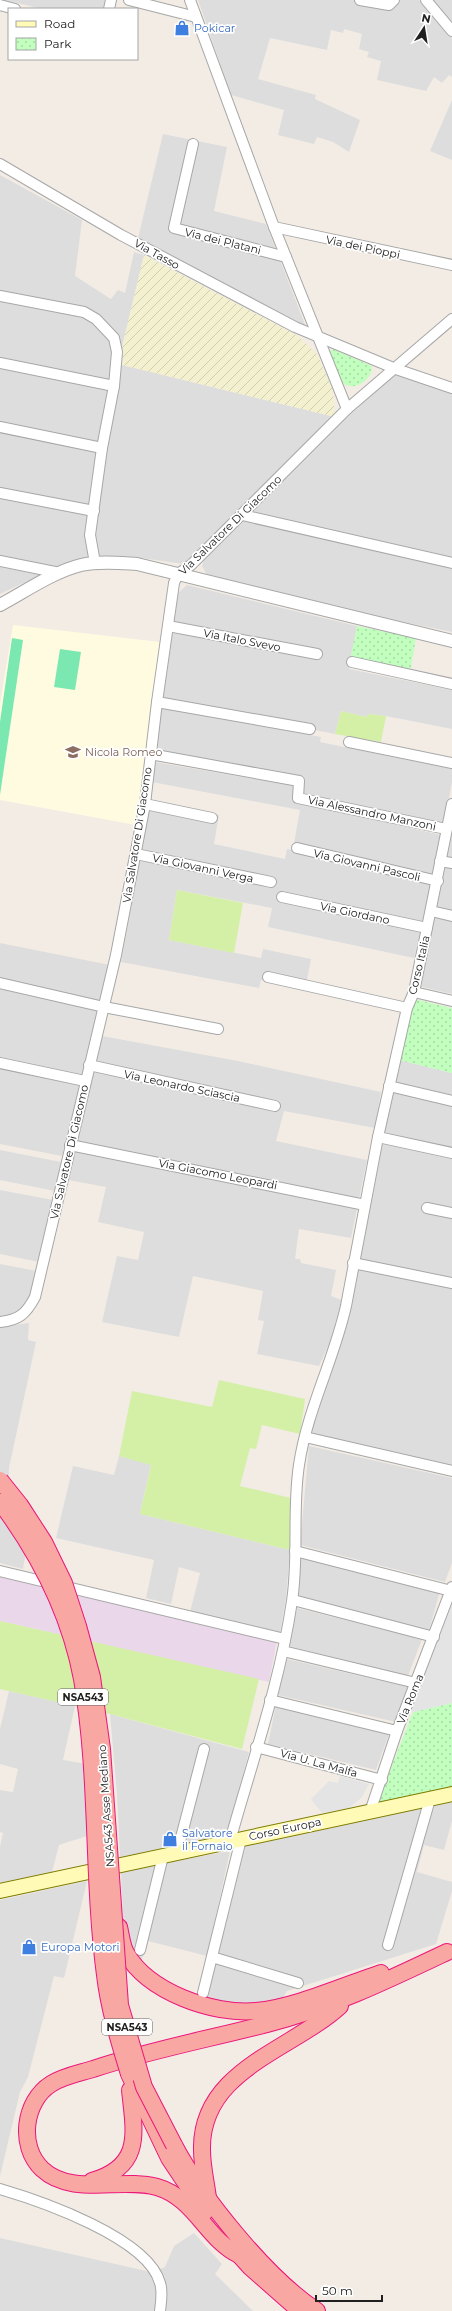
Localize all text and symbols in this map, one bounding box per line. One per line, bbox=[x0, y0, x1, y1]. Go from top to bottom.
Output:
legend bbox=[8, 8, 138, 60]
north arrow bbox=[404, 8, 444, 48]
text: N bbox=[420, 10, 432, 26]
text: Road bbox=[44, 16, 75, 31]
shop icon: Pokicar bbox=[173, 19, 191, 37]
place label: Pokicar bbox=[194, 21, 235, 35]
text: Park bbox=[44, 36, 72, 51]
street label: Via dei Platani bbox=[183, 225, 263, 257]
street label: Via dei Pioppi bbox=[325, 232, 401, 262]
street label: Via Tasso bbox=[132, 236, 182, 272]
street label: Via Salvatore Di Giacomo bbox=[176, 472, 284, 578]
street label: Via Italo Svevo bbox=[202, 626, 282, 654]
school or university icon: Nicola Romeo bbox=[64, 743, 82, 761]
place label: Nicola Romeo bbox=[85, 745, 162, 759]
street label: Via Salvatore Di Giacomo bbox=[119, 766, 155, 904]
street label: Via Alessandro Manzoni bbox=[307, 793, 437, 833]
street label: Via Giovanni Pascoli bbox=[312, 846, 422, 884]
street label: Via Giovanni Verga bbox=[151, 850, 255, 886]
street label: Via Giordano bbox=[319, 899, 391, 927]
street label: Corso Italia bbox=[405, 934, 433, 996]
street label: Via Leonardo Sciascia bbox=[123, 1067, 241, 1105]
street label: Via Salvatore Di Giacomo bbox=[47, 1083, 91, 1221]
street label: Via Giacomo Leopardi bbox=[157, 1156, 279, 1192]
street label: Via Roma bbox=[394, 1672, 426, 1726]
road number: NSA543 bbox=[58, 1689, 108, 1705]
street label: NSA543 Asse Mediano bbox=[95, 1744, 117, 1868]
street label: Via U. La Malfa bbox=[279, 1746, 359, 1780]
street label: Corso Europa bbox=[247, 1814, 323, 1844]
place label: Salvatore il Fornaio bbox=[182, 1826, 233, 1853]
shop icon: Salvatore il Fornaio bbox=[161, 1830, 179, 1848]
shop icon: Europa Motori bbox=[20, 1938, 38, 1956]
place label: Europa Motori bbox=[41, 1940, 120, 1954]
road number: NSA543 bbox=[102, 2019, 152, 2035]
scale bar bbox=[316, 2277, 382, 2303]
text: 50 m bbox=[322, 2283, 353, 2298]

